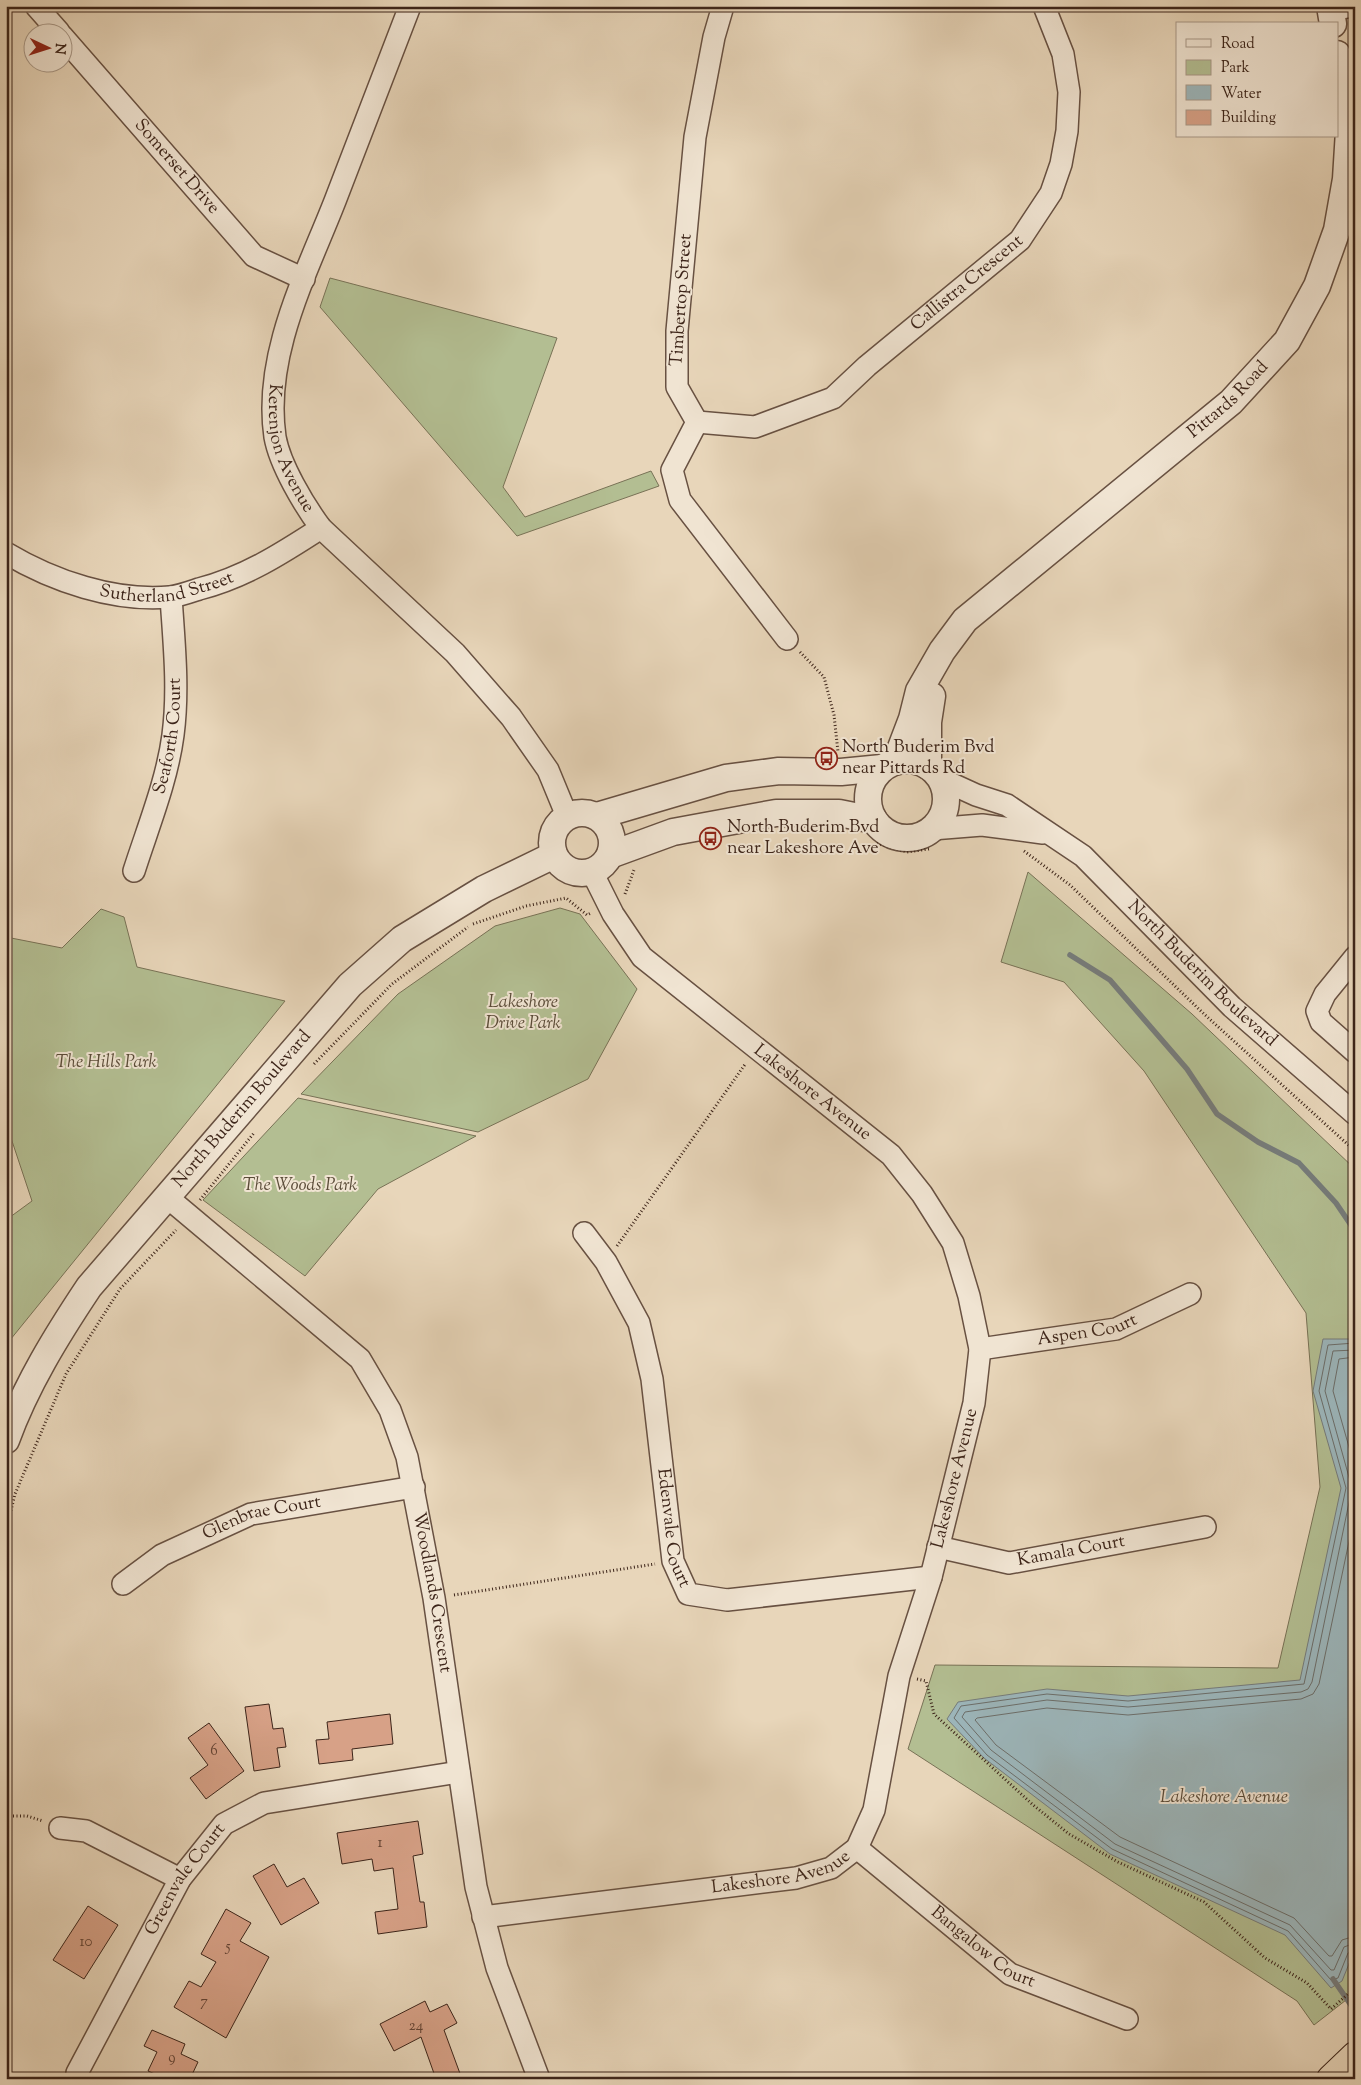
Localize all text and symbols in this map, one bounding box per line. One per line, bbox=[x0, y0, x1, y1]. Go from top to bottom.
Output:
north arrow bbox=[22, 22, 72, 72]
legend bbox=[1176, 22, 1338, 138]
text: Road bbox=[1221, 34, 1255, 55]
text: N bbox=[49, 42, 69, 55]
text: Park bbox=[1221, 58, 1250, 79]
text: Water bbox=[1221, 84, 1262, 105]
text: Building bbox=[1221, 108, 1276, 129]
street label: Somerset Drive bbox=[127, 114, 225, 221]
street label: Callistra Crescent bbox=[905, 229, 1029, 338]
street label: Timbertop Street bbox=[664, 233, 700, 367]
street label: Pittards Road bbox=[1182, 355, 1275, 445]
street label: Kerenjon Avenue bbox=[260, 383, 320, 518]
street label: Sutherland Street bbox=[97, 565, 238, 611]
street label: Seaforth Court bbox=[147, 678, 189, 798]
place label: North Buderim Bvd near Pittards Rd bbox=[842, 735, 994, 782]
bus stop icon: North Buderim Bvd near Pittards Rd bbox=[814, 746, 838, 770]
place label: North Buderim Bvd near Lakeshore Ave bbox=[727, 815, 879, 862]
bus stop icon: North Buderim Bvd near Lakeshore Ave bbox=[699, 826, 723, 850]
street label: North Buderim Boulevard bbox=[1121, 895, 1283, 1053]
park label: Lakeshore Drive Park bbox=[485, 990, 561, 1037]
street label: North Buderim Boulevard bbox=[167, 1025, 318, 1194]
street label: Lakeshore Avenue bbox=[747, 1039, 877, 1147]
park label: The Hills Park bbox=[55, 1050, 157, 1076]
park label: The Woods Park bbox=[243, 1173, 357, 1199]
street label: Aspen Court bbox=[1036, 1308, 1142, 1353]
street label: Lakeshore Avenue bbox=[925, 1406, 985, 1551]
street label: Edenvale Court bbox=[649, 1467, 697, 1592]
street label: Glenbrae Court bbox=[198, 1490, 323, 1547]
street label: Woodlands Crescent bbox=[405, 1510, 458, 1675]
street label: Kamala Court bbox=[1015, 1529, 1127, 1574]
house number: 6 bbox=[210, 1741, 218, 1762]
park label: Lakeshore Avenue bbox=[1160, 1785, 1288, 1811]
street label: Greenvale Court bbox=[139, 1818, 232, 1941]
house number: 1 bbox=[377, 1833, 383, 1854]
street label: Lakeshore Avenue bbox=[710, 1844, 856, 1901]
street label: Bangalow Court bbox=[924, 1900, 1039, 1995]
house number: 10 bbox=[80, 1932, 93, 1953]
house number: 5 bbox=[224, 1937, 231, 1958]
house number: 7 bbox=[200, 1992, 208, 2013]
house number: 24 bbox=[409, 2016, 424, 2037]
house number: 9 bbox=[168, 2048, 176, 2069]

